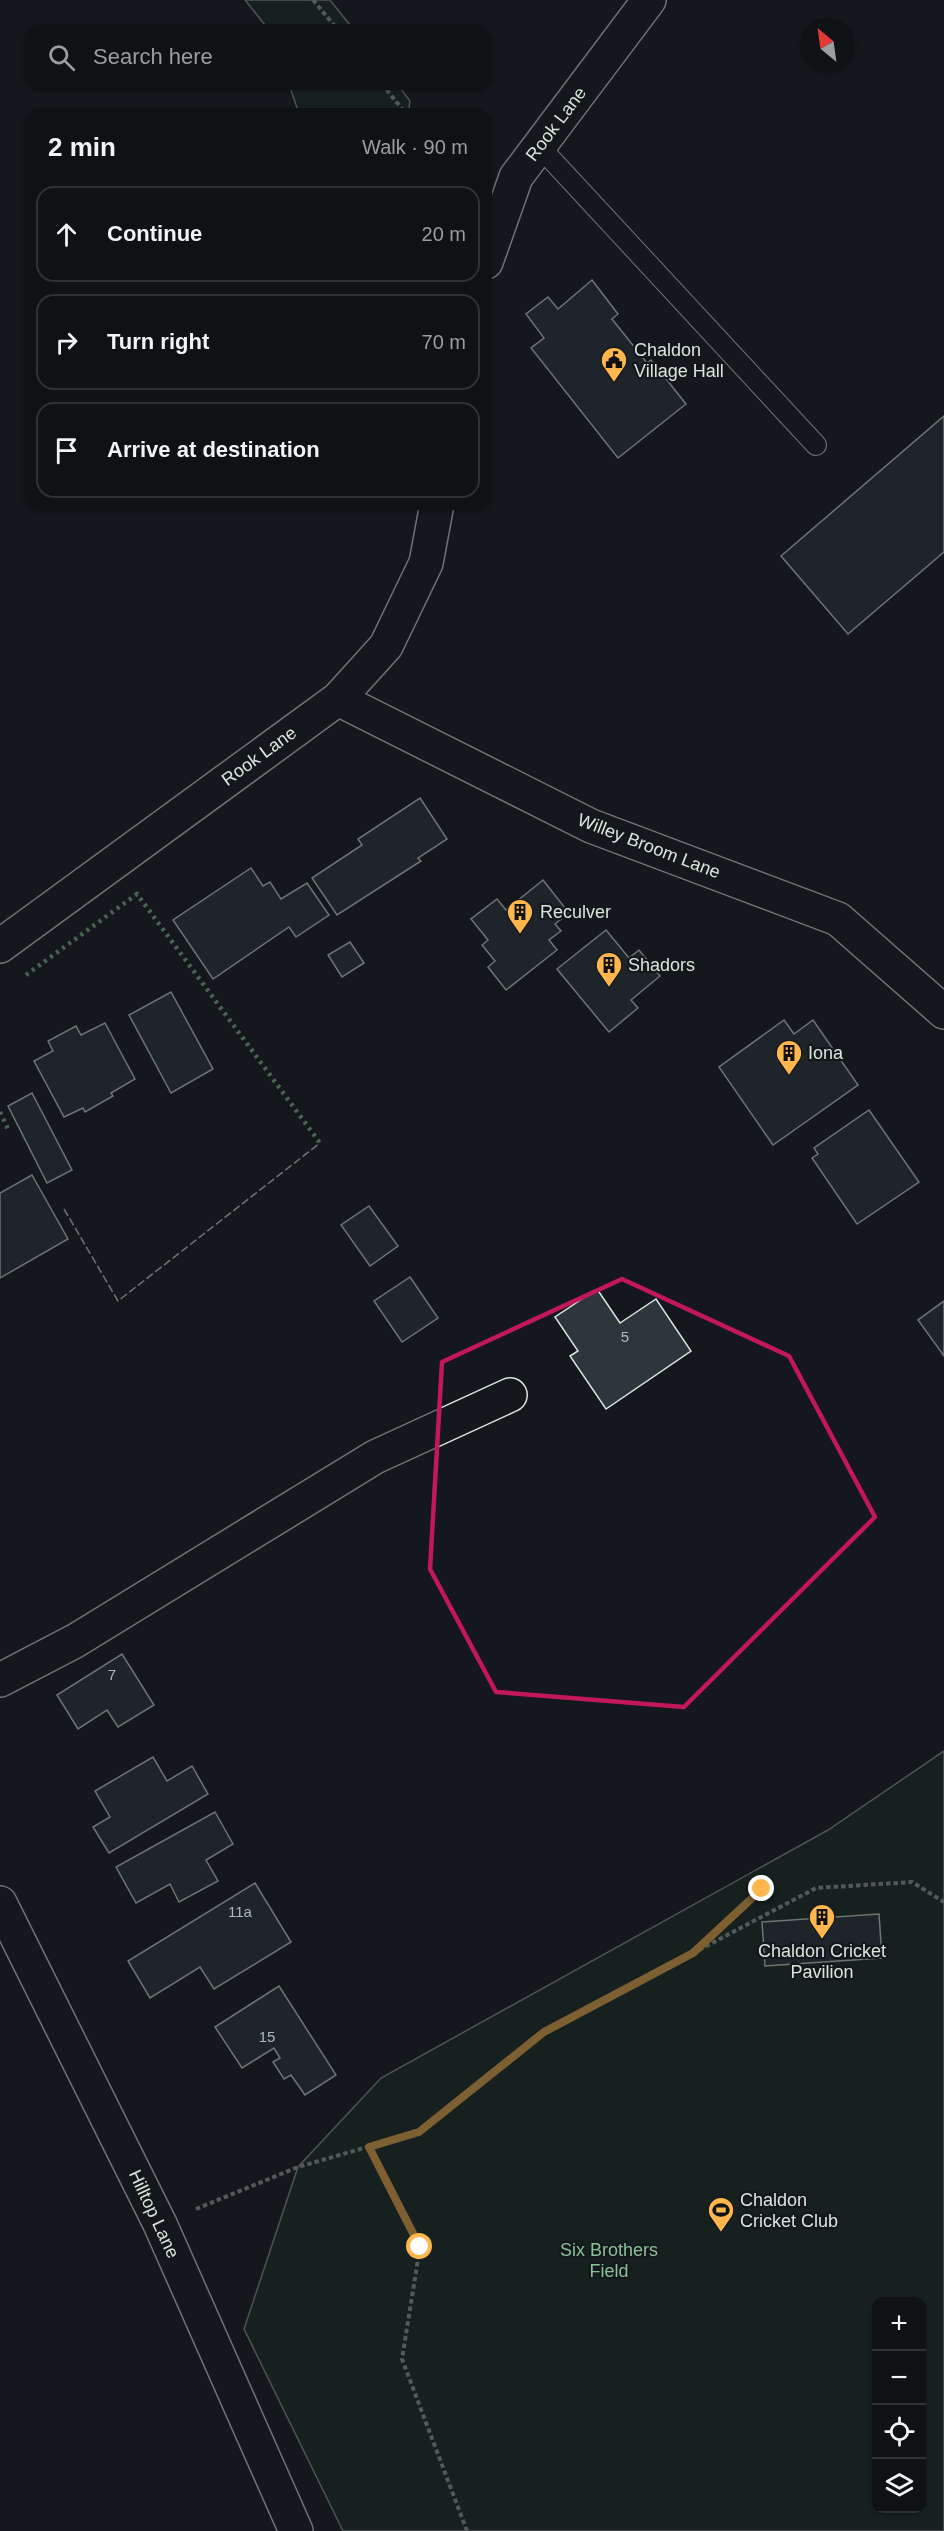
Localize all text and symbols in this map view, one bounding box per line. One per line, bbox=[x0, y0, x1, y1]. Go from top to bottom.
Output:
north arrow bbox=[800, 18, 854, 72]
search box bbox=[24, 24, 492, 90]
icon: search bbox=[45, 41, 78, 74]
text: Search here bbox=[93, 44, 213, 69]
street label: Rook Lane bbox=[522, 83, 590, 165]
text: 2 min bbox=[48, 132, 116, 162]
text: Walk · 90 m bbox=[362, 136, 468, 158]
icon: ahead bbox=[50, 218, 83, 251]
text: Continue bbox=[107, 221, 202, 246]
text: 20 m bbox=[422, 223, 466, 245]
icon: right bbox=[50, 326, 83, 359]
text: Turn right bbox=[107, 329, 209, 354]
text: 70 m bbox=[422, 331, 466, 353]
place label: Chaldon Village Hall bbox=[634, 340, 724, 381]
public building icon: Chaldon Village Hall bbox=[599, 345, 629, 383]
icon: arrive bbox=[50, 434, 83, 467]
text: Arrive at destination bbox=[107, 437, 320, 462]
street label: Rook Lane bbox=[218, 722, 300, 790]
street label: Willey Broom Lane bbox=[575, 810, 723, 882]
building icon: Reculver bbox=[505, 897, 535, 935]
place label: Reculver bbox=[540, 902, 611, 922]
building icon: Shadors bbox=[594, 950, 624, 988]
place label: Shadors bbox=[628, 955, 695, 975]
building icon: Iona bbox=[774, 1038, 804, 1076]
place label: Iona bbox=[808, 1043, 844, 1063]
house number: 5 bbox=[621, 1328, 629, 1345]
house number: 7 bbox=[108, 1666, 116, 1683]
route end bbox=[748, 1875, 774, 1901]
building icon: Chaldon Cricket Pavilion bbox=[807, 1902, 837, 1940]
house number: 11a bbox=[228, 1903, 253, 1920]
place label: Chaldon Cricket Pavilion bbox=[758, 1941, 886, 1982]
house number: 15 bbox=[259, 2028, 275, 2045]
street label: Hilltop Lane bbox=[125, 2167, 183, 2261]
place label: Chaldon Cricket Club bbox=[740, 2190, 838, 2231]
sports icon: Chaldon Cricket Club bbox=[706, 2195, 736, 2233]
route start bbox=[406, 2233, 432, 2259]
park label: Six Brothers Field bbox=[560, 2240, 658, 2281]
map controls bbox=[872, 2297, 926, 2513]
button: + bbox=[872, 2297, 926, 2351]
button: − bbox=[872, 2351, 926, 2405]
button: locate bbox=[872, 2405, 926, 2459]
button: layers bbox=[872, 2459, 926, 2513]

